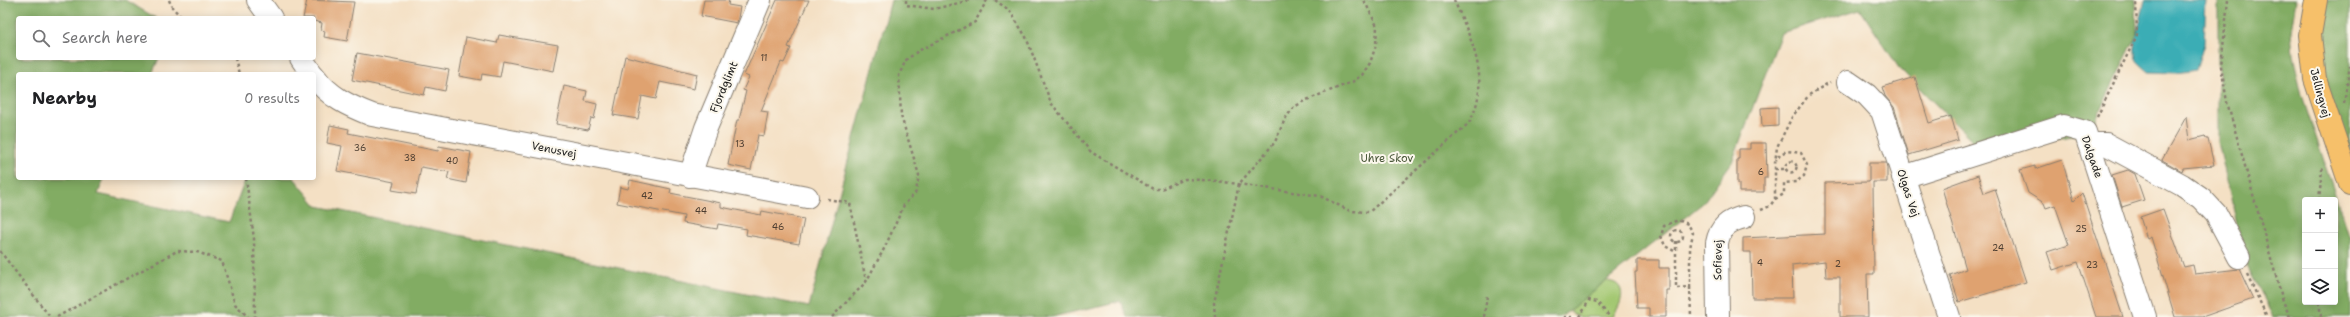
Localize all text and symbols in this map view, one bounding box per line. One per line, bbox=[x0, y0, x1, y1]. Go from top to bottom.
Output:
search box bbox=[16, 16, 316, 60]
icon: search bbox=[30, 27, 52, 49]
text: Search here bbox=[62, 28, 148, 48]
house number: 11 bbox=[760, 52, 768, 64]
street label: Fjordglimt bbox=[706, 59, 742, 115]
street label: Jellingvej bbox=[2306, 67, 2334, 119]
text: Nearby bbox=[32, 87, 97, 109]
text: 0 results bbox=[244, 90, 300, 107]
street label: Dalgade bbox=[2078, 134, 2106, 180]
street label: Venusvej bbox=[530, 138, 578, 162]
house number: 13 bbox=[735, 138, 745, 150]
house number: 36 bbox=[354, 142, 366, 154]
park label: Uhre Skov bbox=[1361, 151, 1413, 166]
house number: 38 bbox=[404, 152, 416, 164]
house number: 40 bbox=[446, 155, 458, 167]
house number: 6 bbox=[1758, 166, 1764, 178]
street label: Olgas Vej bbox=[1893, 167, 1923, 219]
house number: 42 bbox=[641, 190, 653, 202]
map controls bbox=[2302, 197, 2338, 305]
button: + bbox=[2302, 197, 2338, 233]
house number: 44 bbox=[695, 205, 707, 217]
house number: 46 bbox=[772, 221, 784, 233]
house number: 25 bbox=[2075, 223, 2087, 235]
button: − bbox=[2302, 233, 2338, 269]
street label: Sofievej bbox=[1710, 240, 1726, 280]
house number: 24 bbox=[1992, 242, 2004, 254]
house number: 4 bbox=[1757, 257, 1763, 269]
house number: 2 bbox=[1835, 258, 1841, 270]
house number: 23 bbox=[2086, 259, 2098, 271]
button: layers bbox=[2302, 269, 2338, 305]

